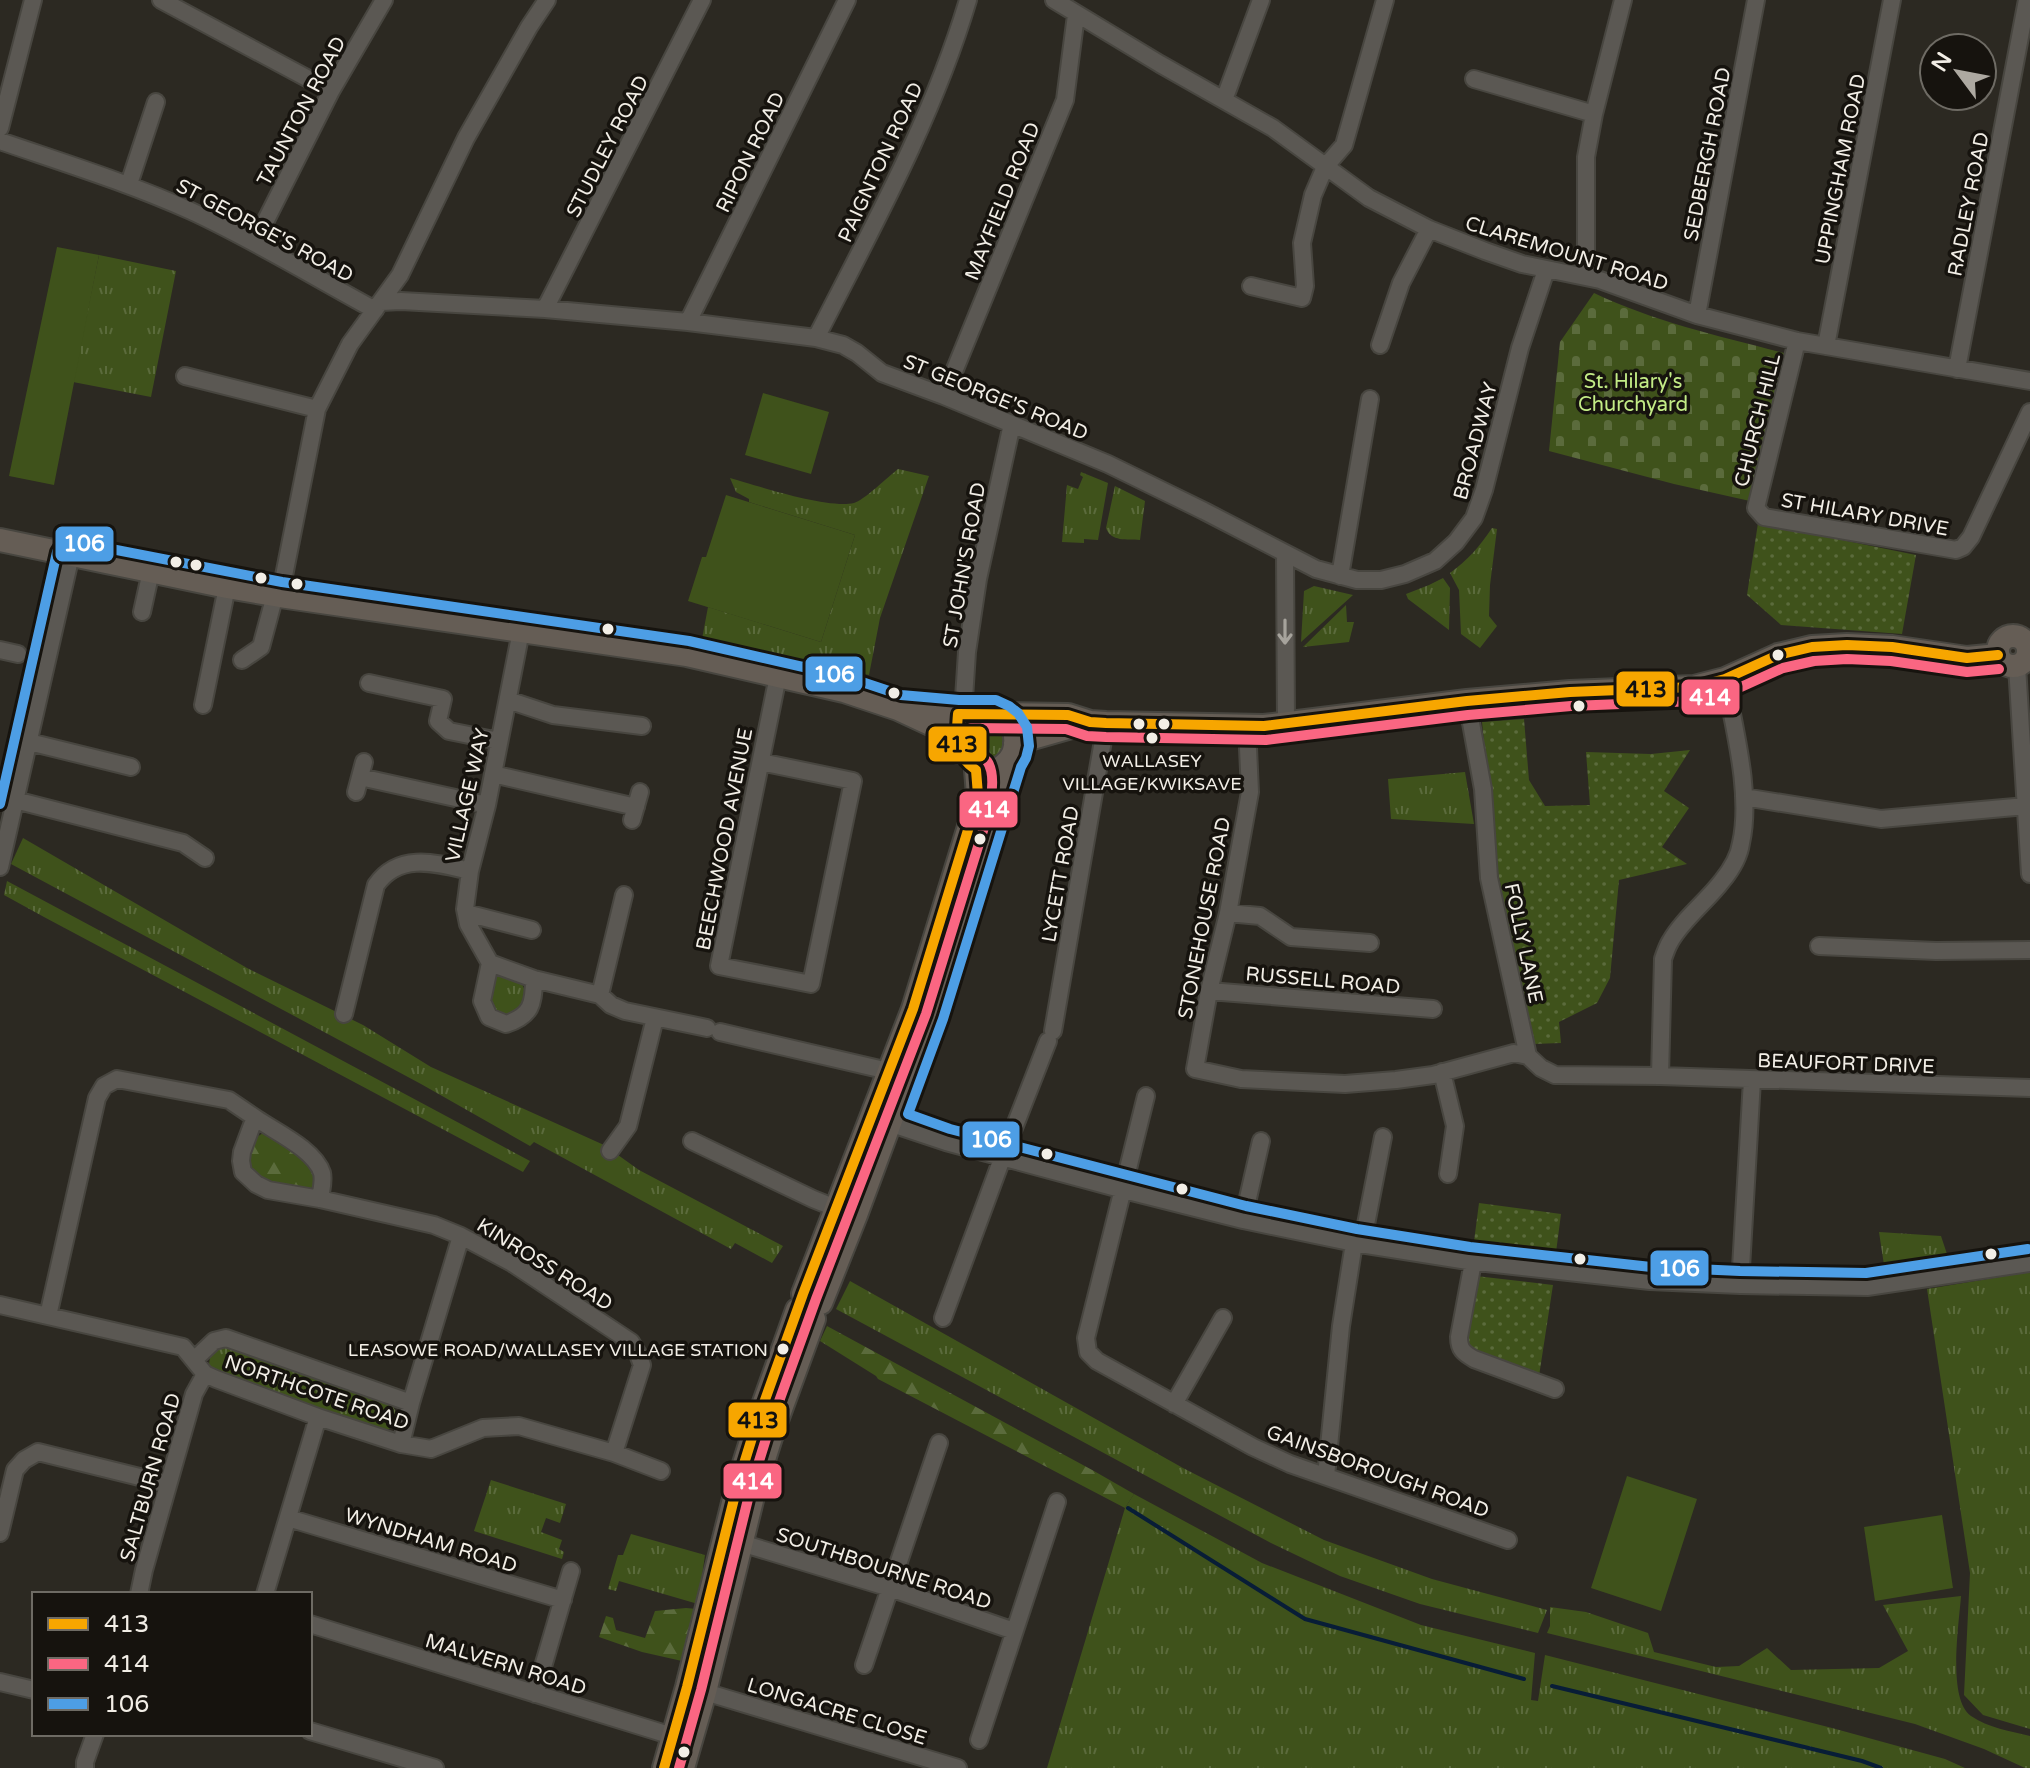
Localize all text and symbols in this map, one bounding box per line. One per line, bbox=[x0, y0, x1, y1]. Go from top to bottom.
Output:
north arrow bbox=[1918, 32, 1998, 112]
street label: TAUNTON ROAD bbox=[252, 33, 351, 190]
text: N bbox=[1926, 48, 1958, 76]
street label: SEDBERGH ROAD bbox=[1679, 65, 1737, 243]
street label: STUDLEY ROAD bbox=[562, 71, 654, 222]
street label: UPPINGHAM ROAD bbox=[1811, 72, 1871, 267]
street label: PAIGNTON ROAD bbox=[833, 79, 928, 246]
street label: RIPON ROAD bbox=[711, 88, 790, 217]
street label: MAYFIELD ROAD bbox=[960, 119, 1046, 284]
street label: RADLEY ROAD bbox=[1943, 130, 1995, 278]
street label: ST GEORGE'S ROAD bbox=[172, 174, 357, 288]
street label: CLAREMOUNT ROAD bbox=[1462, 212, 1671, 296]
street label: ST GEORGE'S ROAD bbox=[900, 350, 1092, 446]
street label: CHURCH HILL bbox=[1730, 351, 1786, 489]
park label: St. Hilary's Churchyard bbox=[1578, 370, 1688, 417]
street label: BROADWAY bbox=[1449, 380, 1503, 503]
street label: ST JOHN'S ROAD bbox=[939, 480, 991, 650]
street label: ST HILARY DRIVE bbox=[1779, 488, 1950, 542]
line badge: 106 bbox=[54, 525, 115, 563]
text: 106 bbox=[63, 531, 105, 557]
unlabelled marker bbox=[168, 554, 184, 570]
unlabelled marker bbox=[188, 557, 204, 573]
unlabelled marker bbox=[253, 570, 269, 586]
unlabelled marker bbox=[289, 576, 305, 592]
one-way arrow bbox=[1277, 618, 1293, 645]
unlabelled marker bbox=[600, 621, 616, 637]
unlabelled marker bbox=[1770, 647, 1786, 663]
line badge: 106 bbox=[804, 655, 864, 693]
text: 106 bbox=[813, 662, 855, 688]
line badge: 413 bbox=[1615, 670, 1676, 708]
text: 413 bbox=[1625, 677, 1667, 703]
line badge: 414 bbox=[1680, 678, 1741, 716]
unlabelled marker bbox=[886, 685, 902, 701]
text: 414 bbox=[1689, 685, 1731, 711]
unlabelled marker bbox=[1571, 698, 1587, 714]
unlabelled marker bbox=[1131, 716, 1147, 732]
unlabelled marker bbox=[1156, 716, 1172, 732]
line badge: 413 bbox=[927, 725, 988, 763]
street label: VILLAGE WAY bbox=[441, 726, 495, 865]
street label: BEECHWOOD AVENUE bbox=[692, 726, 758, 952]
marker: WALLASEY VILLAGE/KWIKSAVE bbox=[1144, 730, 1160, 746]
text: 413 bbox=[936, 732, 978, 758]
place label: WALLASEY VILLAGE/KWIKSAVE bbox=[1062, 750, 1242, 795]
line badge: 414 bbox=[958, 790, 1019, 829]
text: 414 bbox=[968, 797, 1010, 823]
street label: LYCETT ROAD bbox=[1037, 804, 1085, 944]
street label: STONEHOUSE ROAD bbox=[1174, 815, 1236, 1021]
unlabelled marker bbox=[972, 831, 988, 847]
street label: FOLLY LANE bbox=[1499, 881, 1547, 1005]
street label: RUSSELL ROAD bbox=[1245, 962, 1401, 1000]
street label: BEAUFORT DRIVE bbox=[1757, 1049, 1935, 1079]
line badge: 106 bbox=[961, 1120, 1021, 1159]
text: 106 bbox=[970, 1127, 1012, 1153]
unlabelled marker bbox=[1039, 1146, 1055, 1162]
unlabelled marker bbox=[1174, 1181, 1190, 1197]
street label: KINROSS ROAD bbox=[472, 1213, 617, 1316]
unlabelled marker bbox=[1983, 1246, 1999, 1262]
line badge: 106 bbox=[1649, 1249, 1710, 1287]
unlabelled marker bbox=[1572, 1251, 1588, 1267]
text: 106 bbox=[1658, 1256, 1700, 1282]
place label: LEASOWE ROAD/WALLASEY VILLAGE STATION bbox=[348, 1339, 768, 1361]
marker: LEASOWE ROAD/WALLASEY VILLAGE STATION bbox=[775, 1341, 791, 1357]
street label: NORTHCOTE ROAD bbox=[221, 1350, 412, 1436]
street label: SALTBURN ROAD bbox=[115, 1390, 187, 1564]
line badge: 413 bbox=[727, 1401, 788, 1439]
text: 413 bbox=[737, 1408, 779, 1434]
street label: GAINSBOROUGH ROAD bbox=[1263, 1420, 1492, 1523]
line badge: 414 bbox=[722, 1462, 783, 1500]
text: 414 bbox=[732, 1469, 774, 1495]
street label: WYNDHAM ROAD bbox=[342, 1503, 520, 1579]
street label: SOUTHBOURNE ROAD bbox=[773, 1523, 994, 1615]
legend bbox=[32, 1592, 312, 1736]
text: 413 bbox=[104, 1610, 149, 1639]
street label: MALVERN ROAD bbox=[422, 1629, 589, 1701]
text: 414 bbox=[104, 1650, 149, 1679]
street label: LONGACRE CLOSE bbox=[744, 1673, 929, 1751]
text: 106 bbox=[104, 1690, 149, 1719]
unlabelled marker bbox=[676, 1744, 692, 1760]

